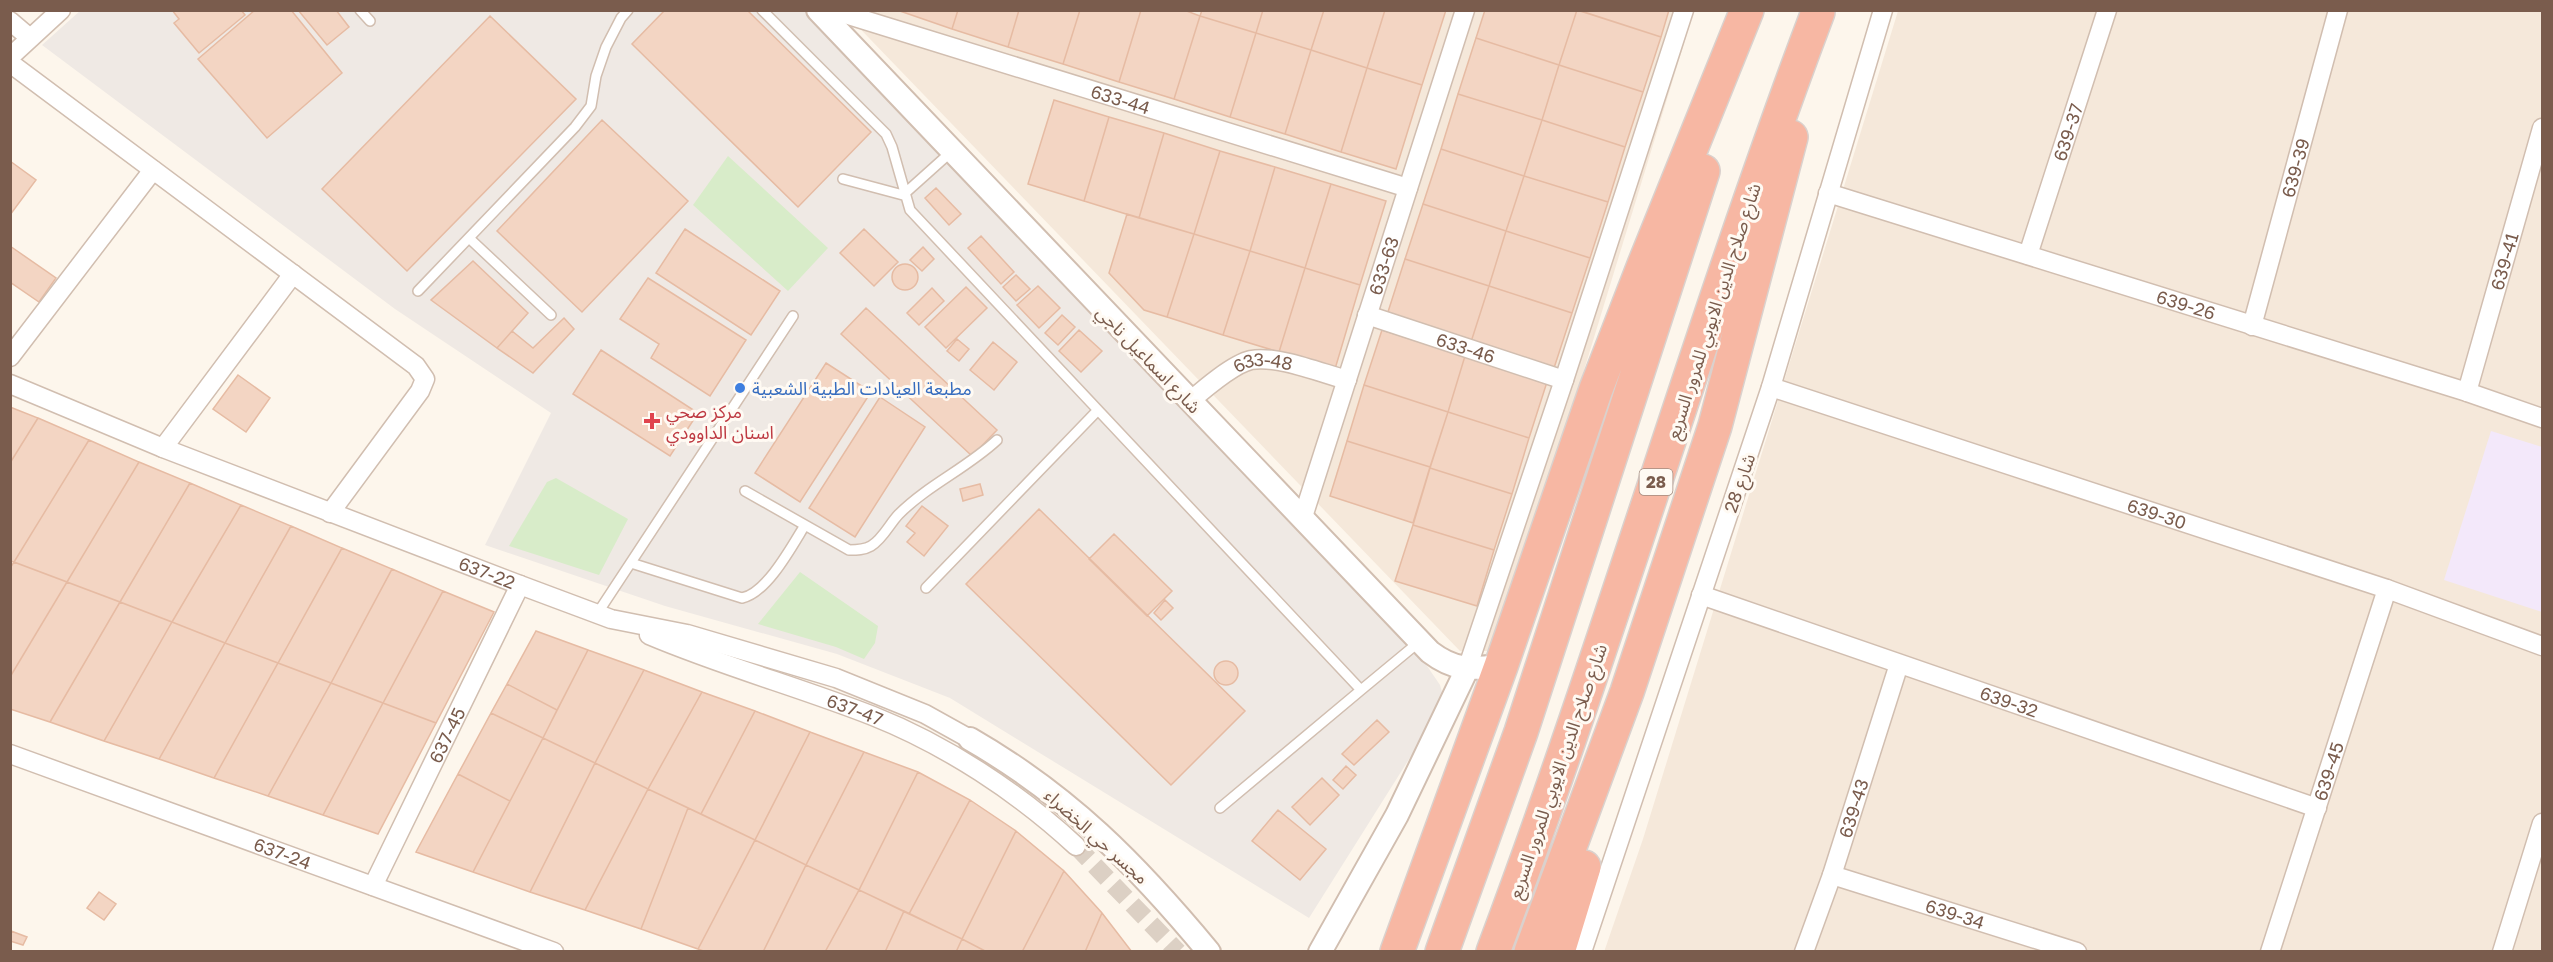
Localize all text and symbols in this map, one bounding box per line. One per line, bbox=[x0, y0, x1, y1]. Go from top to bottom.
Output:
street label: 633-44 bbox=[1088, 80, 1153, 119]
street label: 639-37 bbox=[2048, 101, 2087, 164]
street label: 639-39 bbox=[2276, 136, 2314, 200]
street label: شارع صلاح الدين الايوبي للمرور السريع bbox=[1661, 180, 1769, 443]
street label: 639-41 bbox=[2486, 230, 2523, 292]
street label: 633-63 bbox=[1364, 234, 1403, 298]
street label: 639-26 bbox=[2154, 285, 2218, 324]
street label: شارع اسماعيل ناجي bbox=[1089, 301, 1206, 420]
street label: 633-46 bbox=[1434, 328, 1498, 368]
street label: 633-48 bbox=[1229, 348, 1295, 377]
place label: مطبعة العيادات الطبية الشعبية bbox=[752, 377, 972, 399]
marker: مطبعة العيادات الطبية الشعبية bbox=[733, 381, 747, 395]
place label: مركز صحي اسنان الداوودي bbox=[666, 400, 774, 446]
marker: مركز صحي اسنان الداوودي bbox=[643, 412, 661, 430]
street label: شارع 28 bbox=[1719, 451, 1763, 517]
road number: 28 bbox=[1640, 469, 1672, 495]
street label: 639-30 bbox=[2124, 494, 2189, 533]
street label: 637-22 bbox=[456, 552, 518, 593]
street label: شارع صلاح الدين الايوبي للمرور السريع bbox=[1503, 641, 1615, 903]
street label: 639-32 bbox=[1977, 681, 2041, 722]
street label: 637-47 bbox=[824, 689, 886, 730]
street label: 637-45 bbox=[424, 704, 470, 766]
street label: 639-45 bbox=[2309, 739, 2348, 803]
street label: 639-43 bbox=[1834, 776, 1873, 840]
street label: مجسر حي الخضراء bbox=[1038, 784, 1153, 891]
street label: 637-24 bbox=[251, 833, 314, 874]
street label: 639-34 bbox=[1923, 894, 1987, 933]

